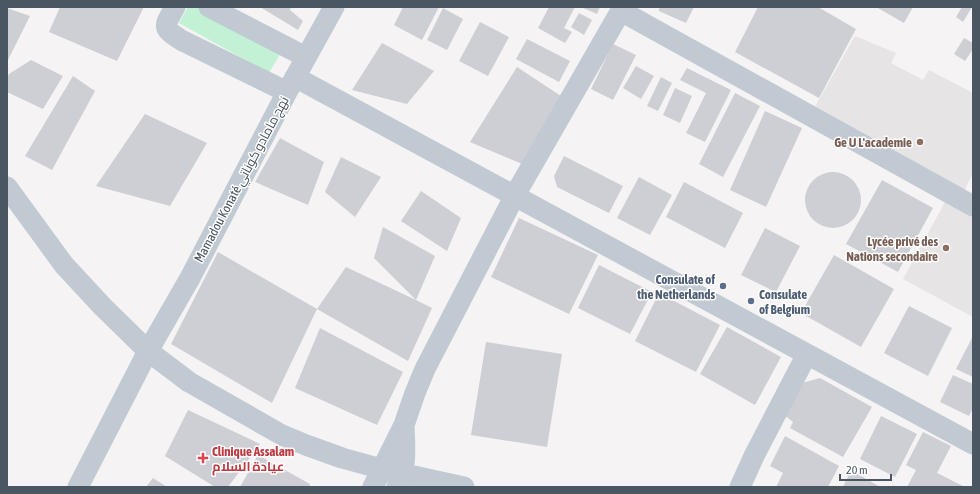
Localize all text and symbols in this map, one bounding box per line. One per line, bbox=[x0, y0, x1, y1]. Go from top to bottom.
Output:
street label: Mamadou Konaté نهج مامادو كوناتي bbox=[191, 94, 294, 266]
place label: Ge U L'academie bbox=[834, 135, 912, 150]
marker: Ge U L'academie bbox=[915, 137, 925, 147]
place label: Lycée privé des Nations secondaire bbox=[846, 234, 938, 264]
marker: Lycée privé des Nations secondaire bbox=[941, 243, 951, 253]
place label: Consulate of the Netherlands bbox=[636, 272, 715, 302]
marker: Consulate of the Netherlands bbox=[718, 281, 728, 291]
place label: Consulate of Belgium bbox=[759, 287, 810, 317]
marker: Consulate of Belgium bbox=[746, 296, 756, 306]
place label: Clinique Assalam عيادة السلام bbox=[212, 444, 294, 476]
marker: Clinique Assalam عيادة السلام bbox=[197, 452, 209, 464]
scale bar bbox=[840, 456, 891, 482]
text: 20 m bbox=[846, 463, 868, 477]

